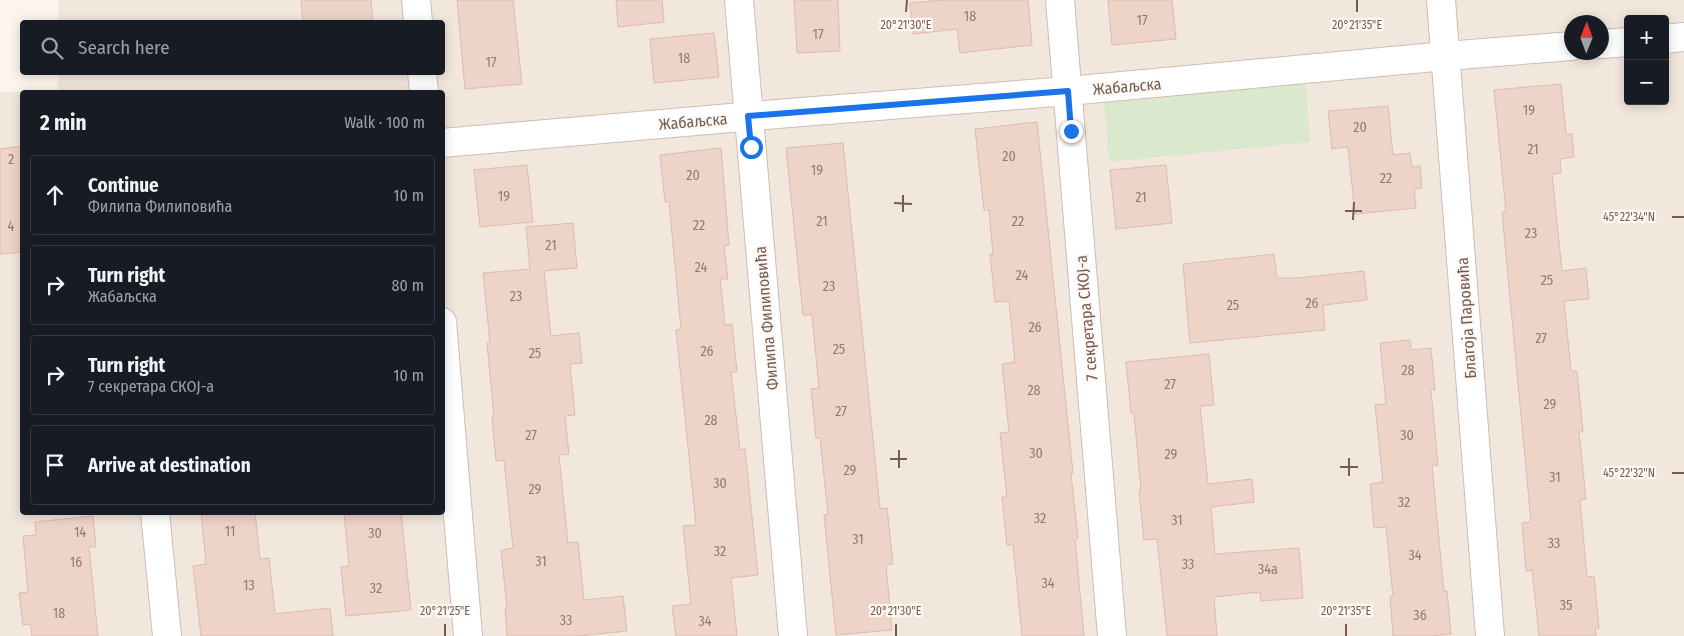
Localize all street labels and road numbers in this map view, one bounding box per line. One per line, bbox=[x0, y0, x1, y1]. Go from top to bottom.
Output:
street label: Жабаљска bbox=[1092, 74, 1162, 99]
street label: Жабаљска bbox=[658, 109, 728, 134]
street label: Филипа Филиповића bbox=[751, 245, 782, 391]
street label: 7 секретара СКОЈ-а bbox=[1072, 254, 1101, 382]
street label: Благоја Паровића bbox=[1453, 256, 1480, 379]

